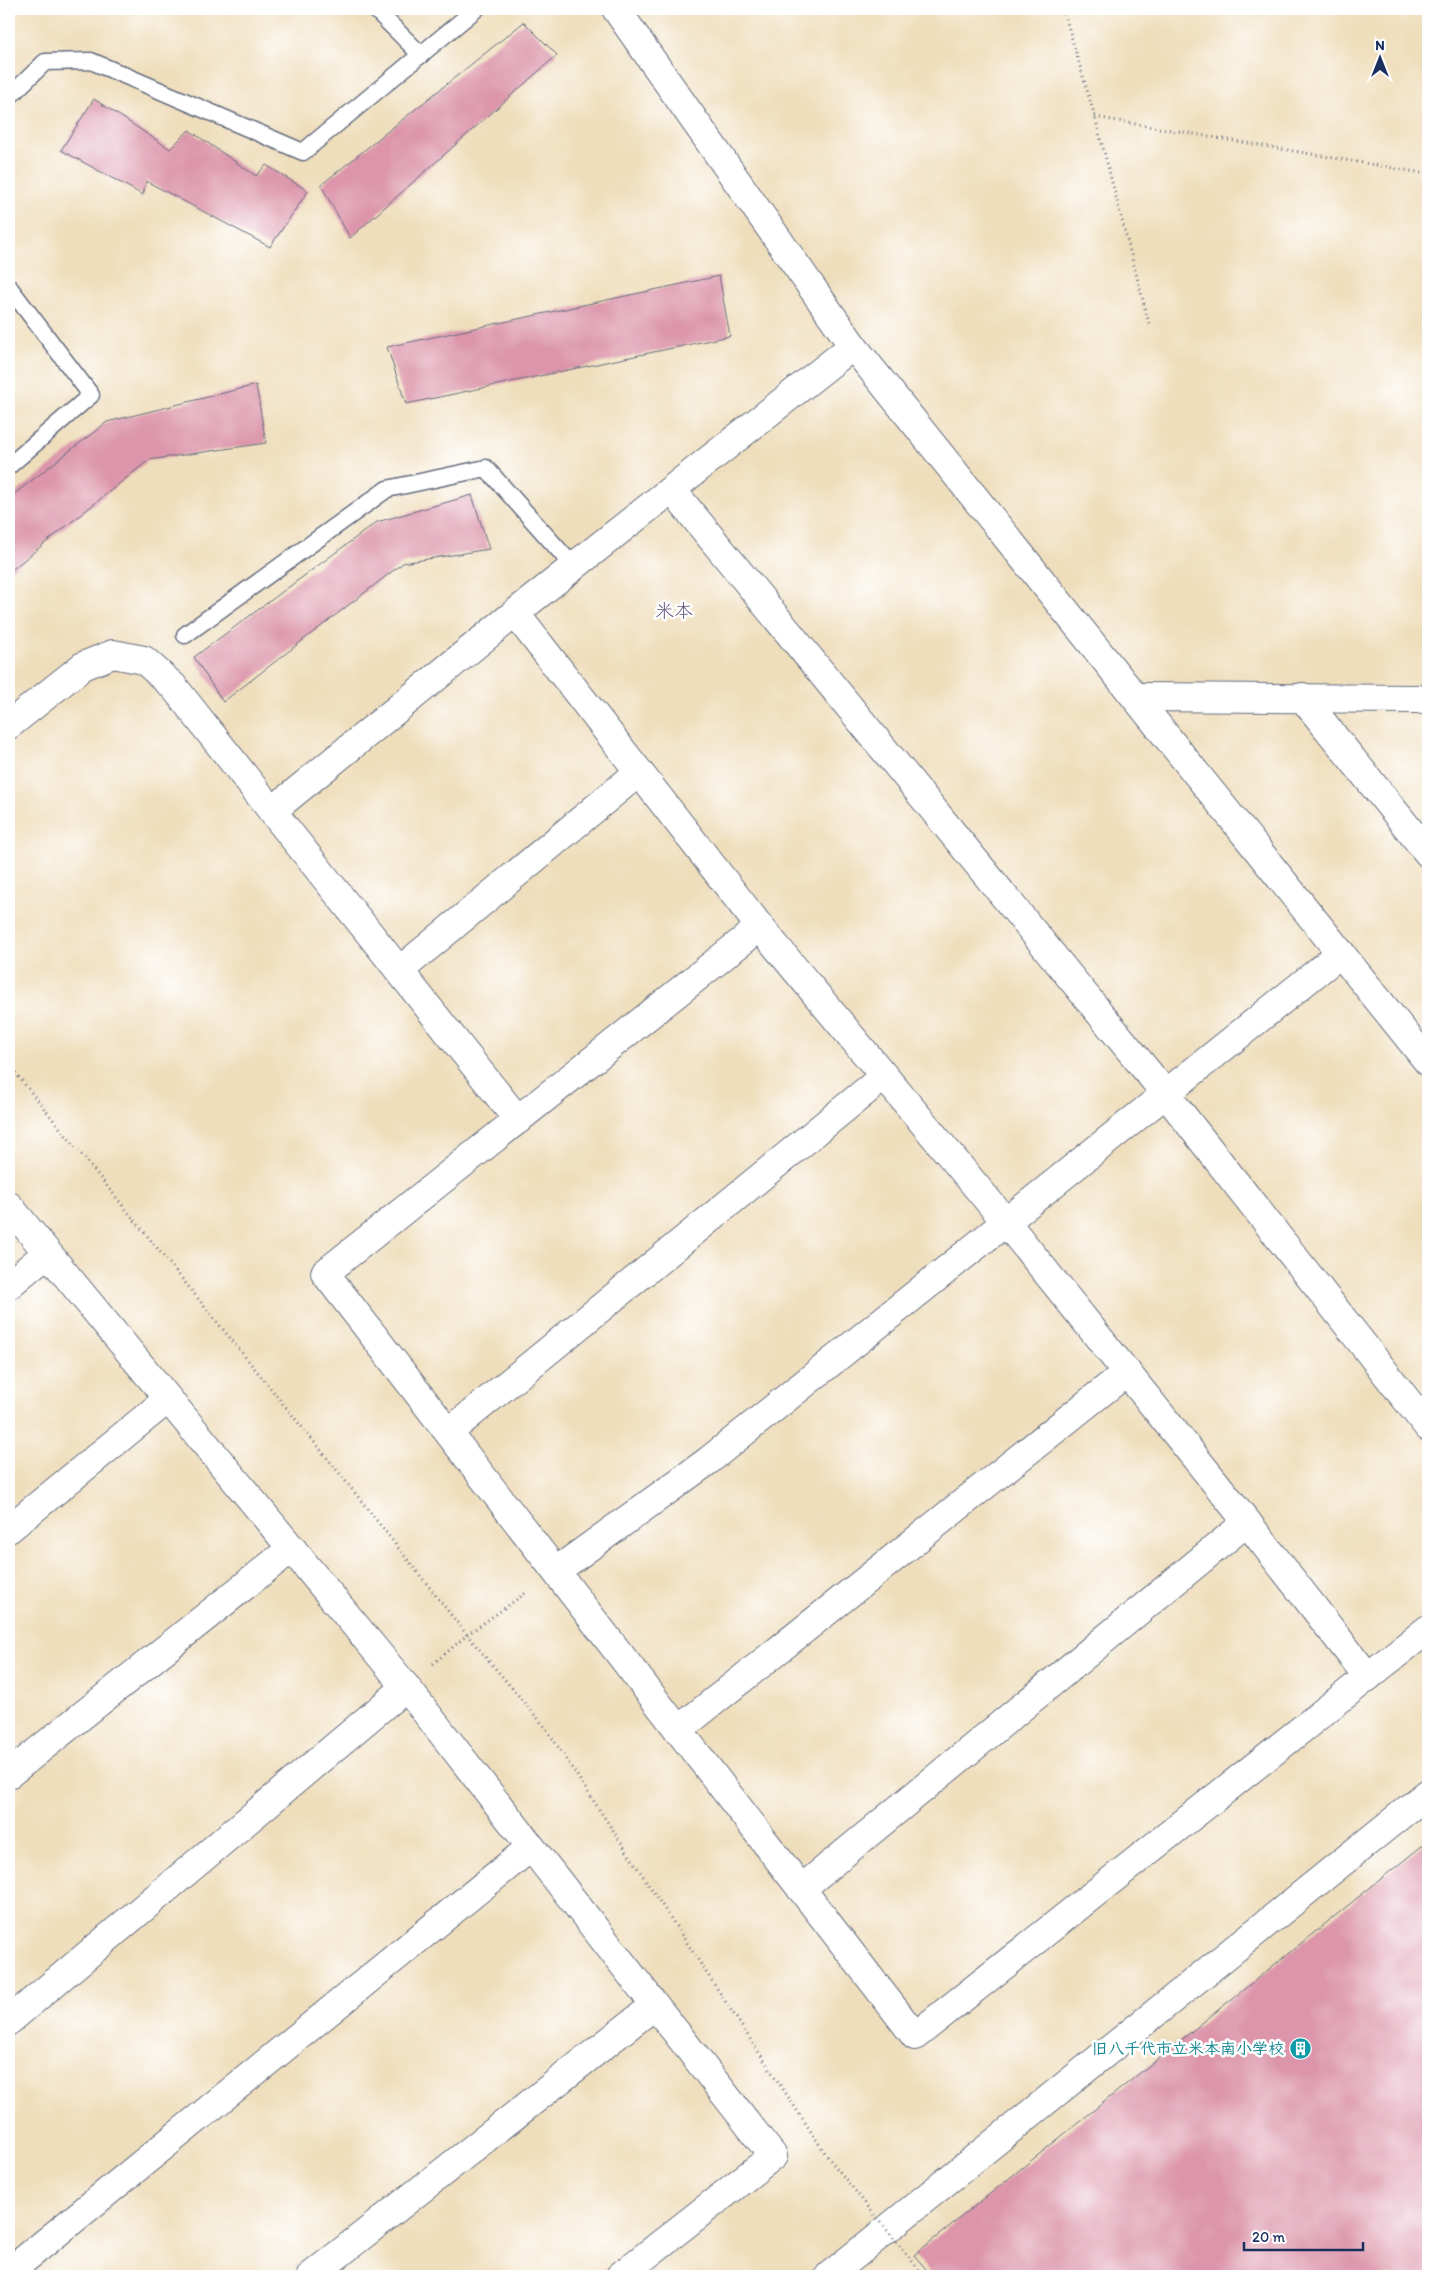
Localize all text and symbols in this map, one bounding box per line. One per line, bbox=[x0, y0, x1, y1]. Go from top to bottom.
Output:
north arrow bbox=[1354, 32, 1404, 82]
text: N bbox=[1375, 37, 1385, 54]
district label: 米本 bbox=[655, 599, 693, 622]
building icon: 旧八千代市立米本南小学校 bbox=[1288, 2036, 1312, 2060]
place label: 旧八千代市立米本南小学校 bbox=[1092, 2039, 1284, 2058]
scale bar bbox=[1244, 2220, 1363, 2252]
text: 20 m bbox=[1252, 2228, 1286, 2246]

